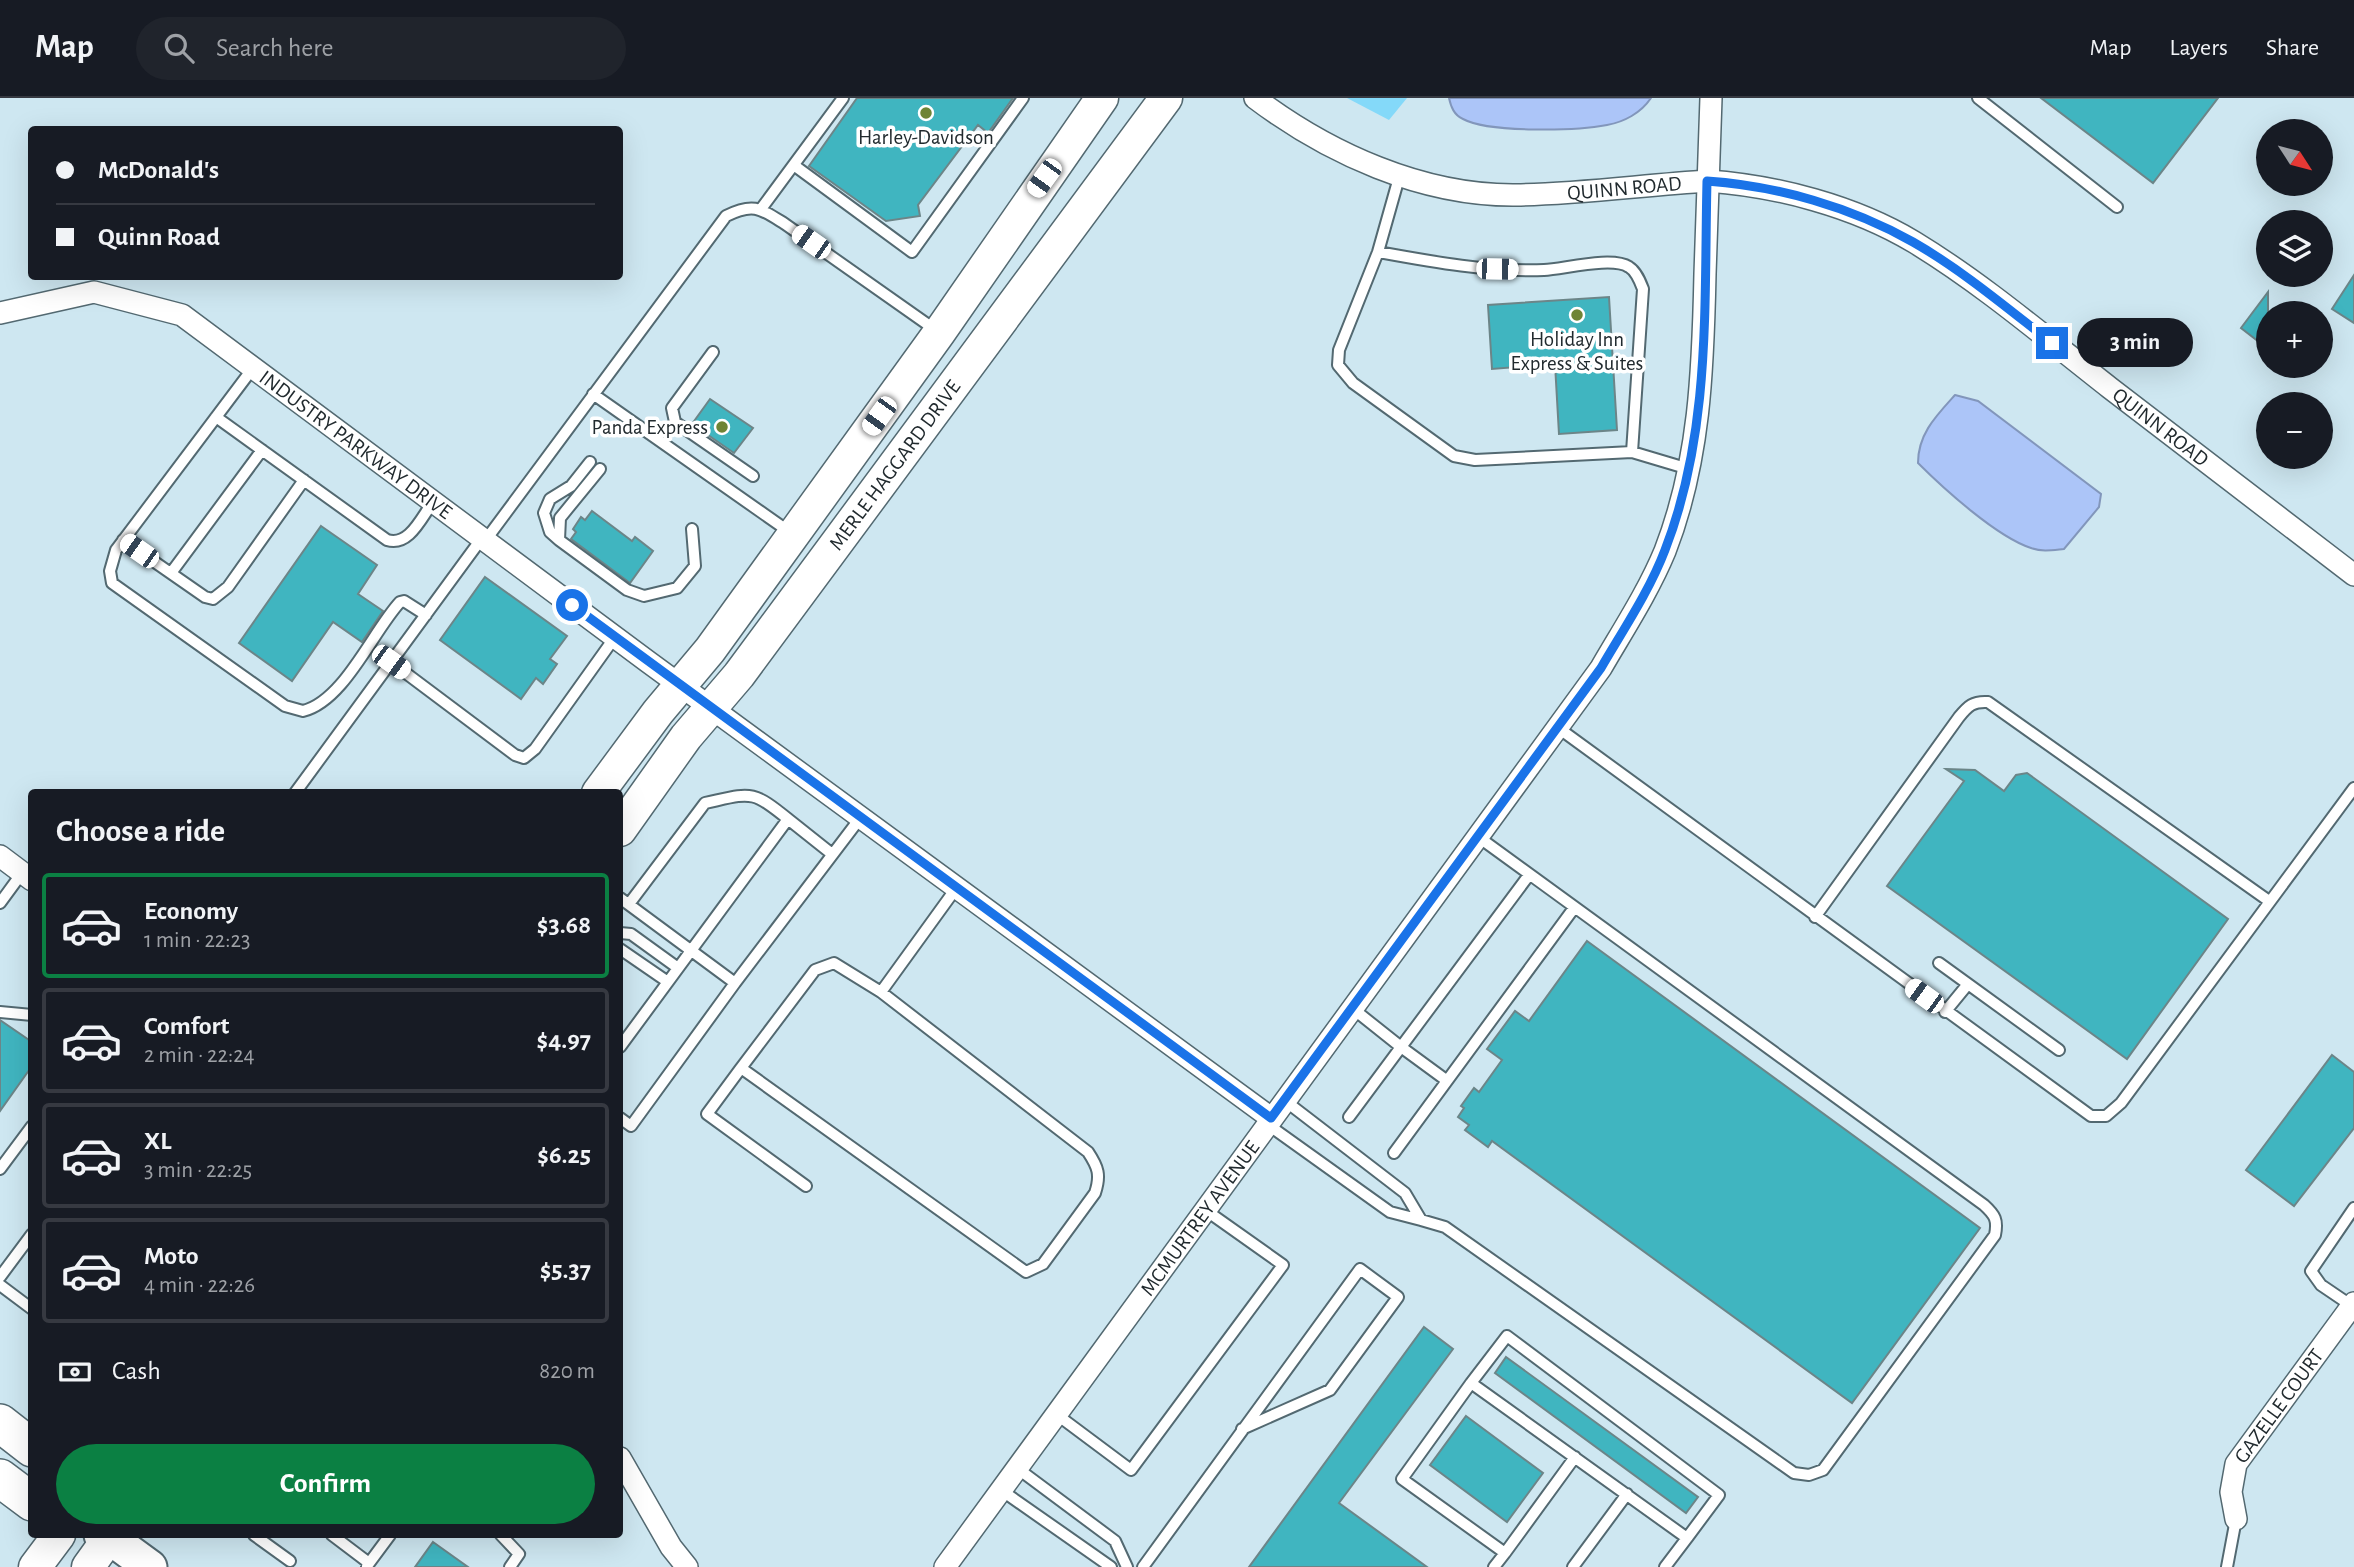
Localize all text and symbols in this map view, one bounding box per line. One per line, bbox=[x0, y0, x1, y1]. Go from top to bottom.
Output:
search box bbox=[136, 17, 626, 80]
icon: search bbox=[160, 29, 198, 67]
text: Map bbox=[35, 31, 94, 64]
text: Search here bbox=[216, 35, 334, 61]
text: Map bbox=[2089, 36, 2131, 60]
text: Layers bbox=[2169, 36, 2228, 60]
text: Share bbox=[2266, 36, 2319, 60]
marker: Harley-Davidson bbox=[918, 105, 934, 121]
north arrow bbox=[2256, 119, 2333, 196]
map controls bbox=[2256, 119, 2333, 469]
place label: Harley-Davidson bbox=[858, 127, 994, 148]
car bbox=[1024, 155, 1065, 201]
text: McDonald's bbox=[98, 157, 219, 183]
street label: QUINN ROAD bbox=[1567, 172, 1682, 203]
button: layers bbox=[2256, 210, 2333, 287]
car bbox=[788, 221, 835, 263]
text: Quinn Road bbox=[98, 224, 220, 250]
car bbox=[1476, 258, 1519, 280]
button: + bbox=[2256, 301, 2333, 378]
marker: Holiday Inn Express & Suites bbox=[1569, 307, 1585, 323]
callout: 3 min bbox=[2076, 318, 2192, 368]
route end bbox=[2036, 327, 2068, 359]
place label: Holiday Inn Express & Suites bbox=[1511, 329, 1643, 374]
text: 3 min bbox=[2110, 331, 2160, 354]
street label: INDUSTRY PARKWAY DRIVE bbox=[256, 366, 456, 523]
street label: MERLE HAGGARD DRIVE bbox=[825, 376, 964, 554]
street label: QUINN ROAD bbox=[2109, 384, 2213, 470]
button: − bbox=[2256, 392, 2333, 469]
car bbox=[859, 393, 900, 439]
place label: Panda Express bbox=[592, 417, 708, 438]
marker: Panda Express bbox=[714, 419, 730, 435]
car bbox=[116, 530, 163, 572]
route start bbox=[556, 589, 588, 621]
car bbox=[368, 641, 415, 683]
text: Choose a ride bbox=[56, 815, 225, 847]
icon: car bbox=[60, 894, 123, 957]
text: Economy bbox=[144, 898, 238, 924]
text: $3.68 bbox=[537, 912, 591, 938]
text: 1 min · 22:23 bbox=[144, 929, 251, 952]
car bbox=[1901, 975, 1948, 1017]
icon: car bbox=[60, 1009, 123, 1072]
text: Comfort bbox=[144, 1013, 229, 1039]
text: $4.97 bbox=[536, 1027, 591, 1053]
text: 2 min · 22:24 bbox=[144, 1044, 255, 1067]
icon: car bbox=[60, 1124, 123, 1187]
text: XL bbox=[144, 1128, 171, 1154]
street label: MCMURTREY AVENUE bbox=[1136, 1137, 1263, 1299]
text: $6.25 bbox=[537, 1142, 591, 1168]
text: 3 min · 22:25 bbox=[144, 1159, 252, 1182]
icon: car bbox=[60, 1239, 123, 1302]
text: Moto bbox=[144, 1243, 199, 1269]
text: $5.37 bbox=[540, 1257, 591, 1283]
text: 4 min · 22:26 bbox=[144, 1274, 255, 1297]
street label: GAZELLE COURT bbox=[2230, 1345, 2327, 1467]
icon: cash bbox=[56, 1353, 94, 1391]
text: Cash bbox=[112, 1358, 161, 1384]
text: 820 m bbox=[539, 1360, 595, 1383]
button: Confirm bbox=[56, 1444, 595, 1524]

